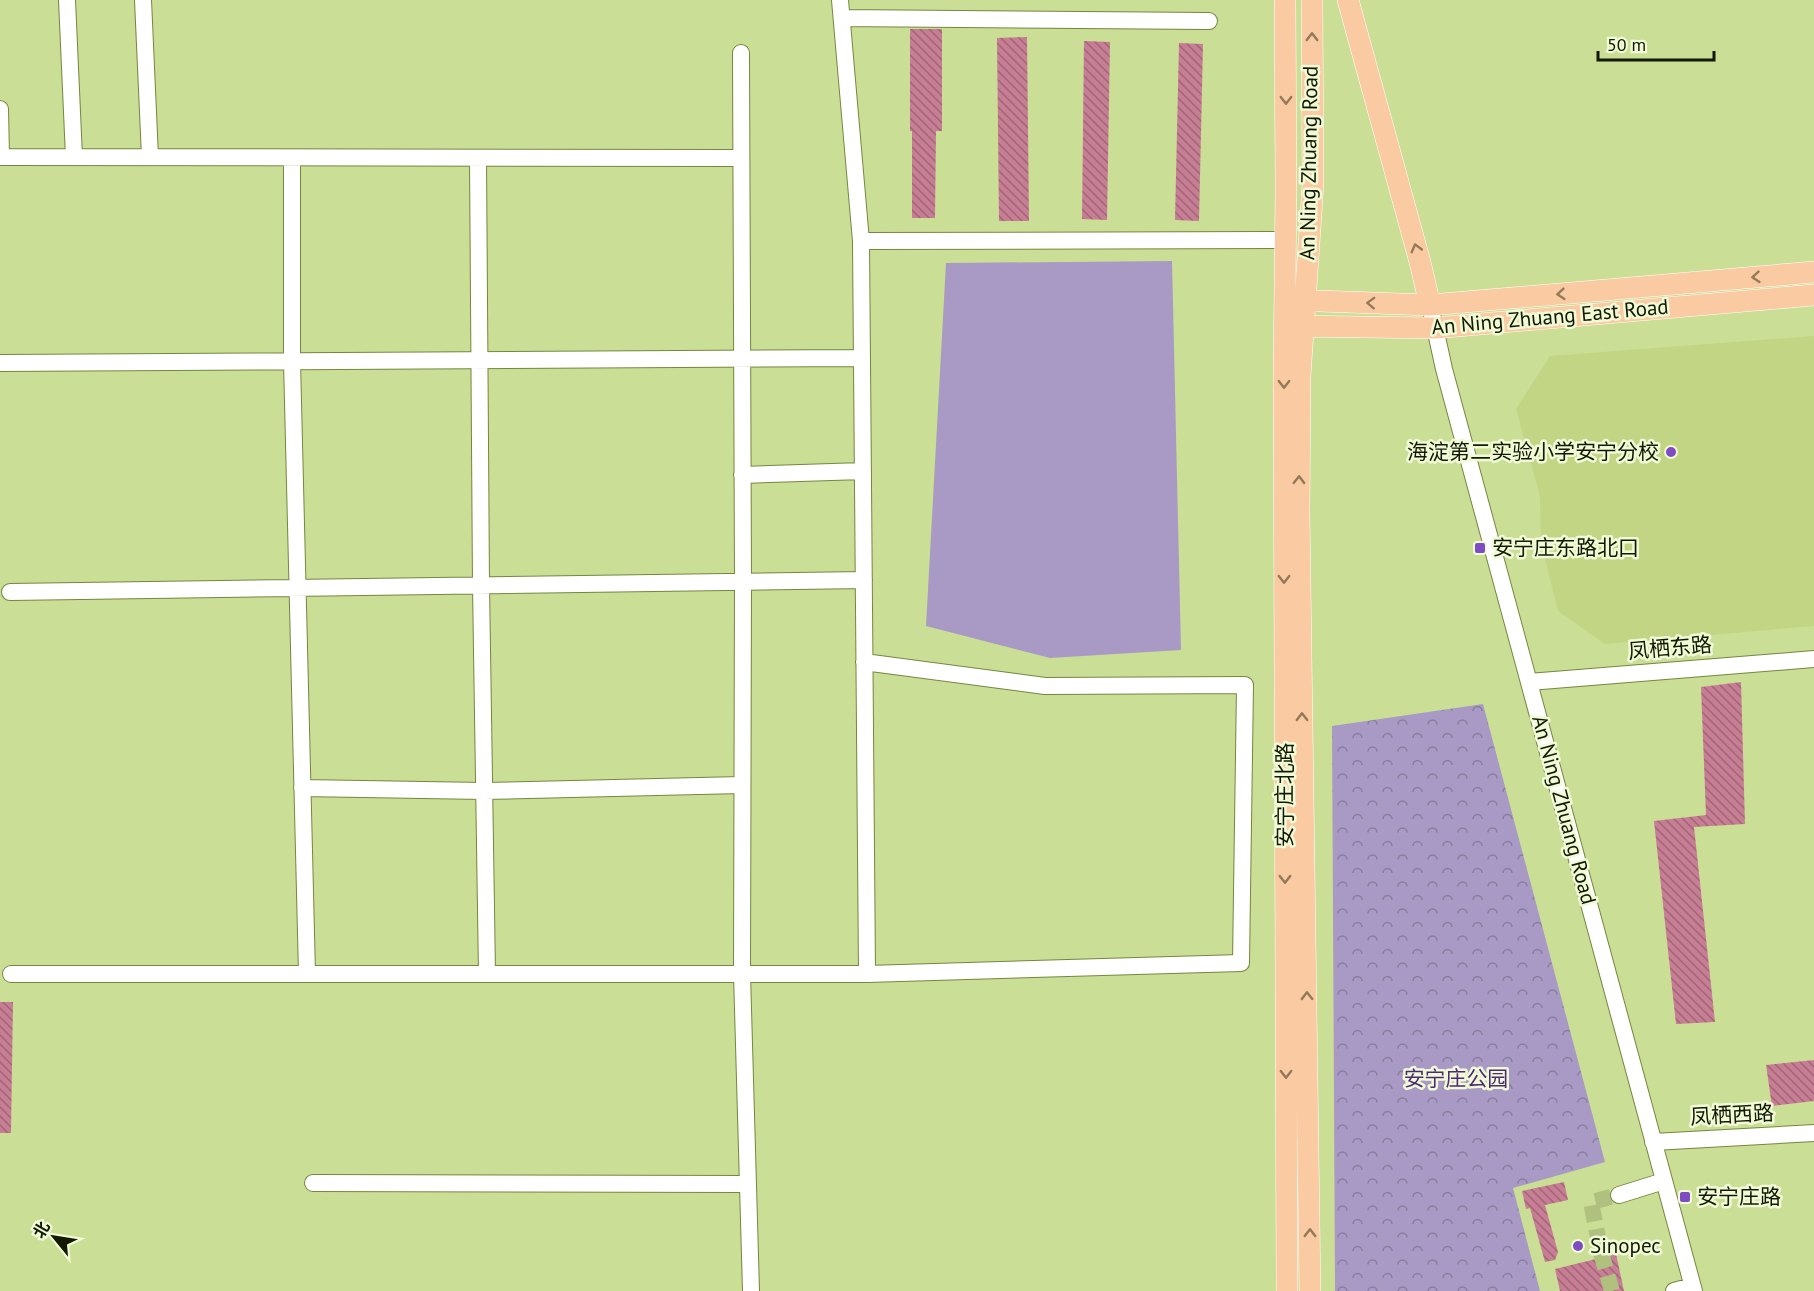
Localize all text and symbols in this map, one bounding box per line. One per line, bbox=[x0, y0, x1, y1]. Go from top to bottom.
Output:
scale bar bbox=[1598, 24, 1714, 62]
one-way arrow bbox=[1306, 32, 1318, 41]
text: 50 m bbox=[1607, 33, 1646, 56]
street label: An Ning Zhuang Road bbox=[1293, 65, 1324, 260]
one-way arrow bbox=[1280, 96, 1292, 105]
one-way arrow bbox=[1411, 243, 1423, 254]
one-way arrow bbox=[1751, 270, 1760, 283]
one-way arrow bbox=[1557, 287, 1566, 300]
street label: An Ning Zhuang East Road bbox=[1430, 293, 1670, 340]
one-way arrow bbox=[1367, 296, 1376, 309]
one-way arrow bbox=[1278, 380, 1290, 389]
place label: 海淀第二实验小学安宁分校 bbox=[1407, 438, 1659, 465]
marker: 海淀第二实验小学安宁分校 bbox=[1664, 445, 1678, 459]
one-way arrow bbox=[1293, 475, 1306, 484]
place label: 安宁庄东路北口 bbox=[1492, 534, 1639, 561]
marker: 安宁庄东路北口 bbox=[1473, 541, 1487, 555]
one-way arrow bbox=[1278, 575, 1290, 584]
street label: 凤栖东路 bbox=[1627, 630, 1713, 665]
one-way arrow bbox=[1296, 712, 1308, 721]
street label: An Ning Zhuang Road bbox=[1526, 712, 1603, 907]
street label: 安宁庄北路 bbox=[1271, 743, 1298, 848]
one-way arrow bbox=[1279, 875, 1291, 884]
one-way arrow bbox=[1300, 991, 1313, 1000]
park label: 安宁庄公园 bbox=[1404, 1065, 1509, 1092]
one-way arrow bbox=[1280, 1070, 1292, 1079]
street label: 凤栖西路 bbox=[1689, 1099, 1775, 1130]
place label: 安宁庄路 bbox=[1697, 1183, 1781, 1210]
marker: 安宁庄路 bbox=[1678, 1190, 1692, 1204]
north arrow bbox=[24, 1207, 84, 1267]
text: 北 bbox=[28, 1218, 54, 1241]
one-way arrow bbox=[1304, 1228, 1316, 1237]
place label: Sinopec bbox=[1590, 1232, 1661, 1259]
marker: Sinopec bbox=[1571, 1239, 1585, 1253]

